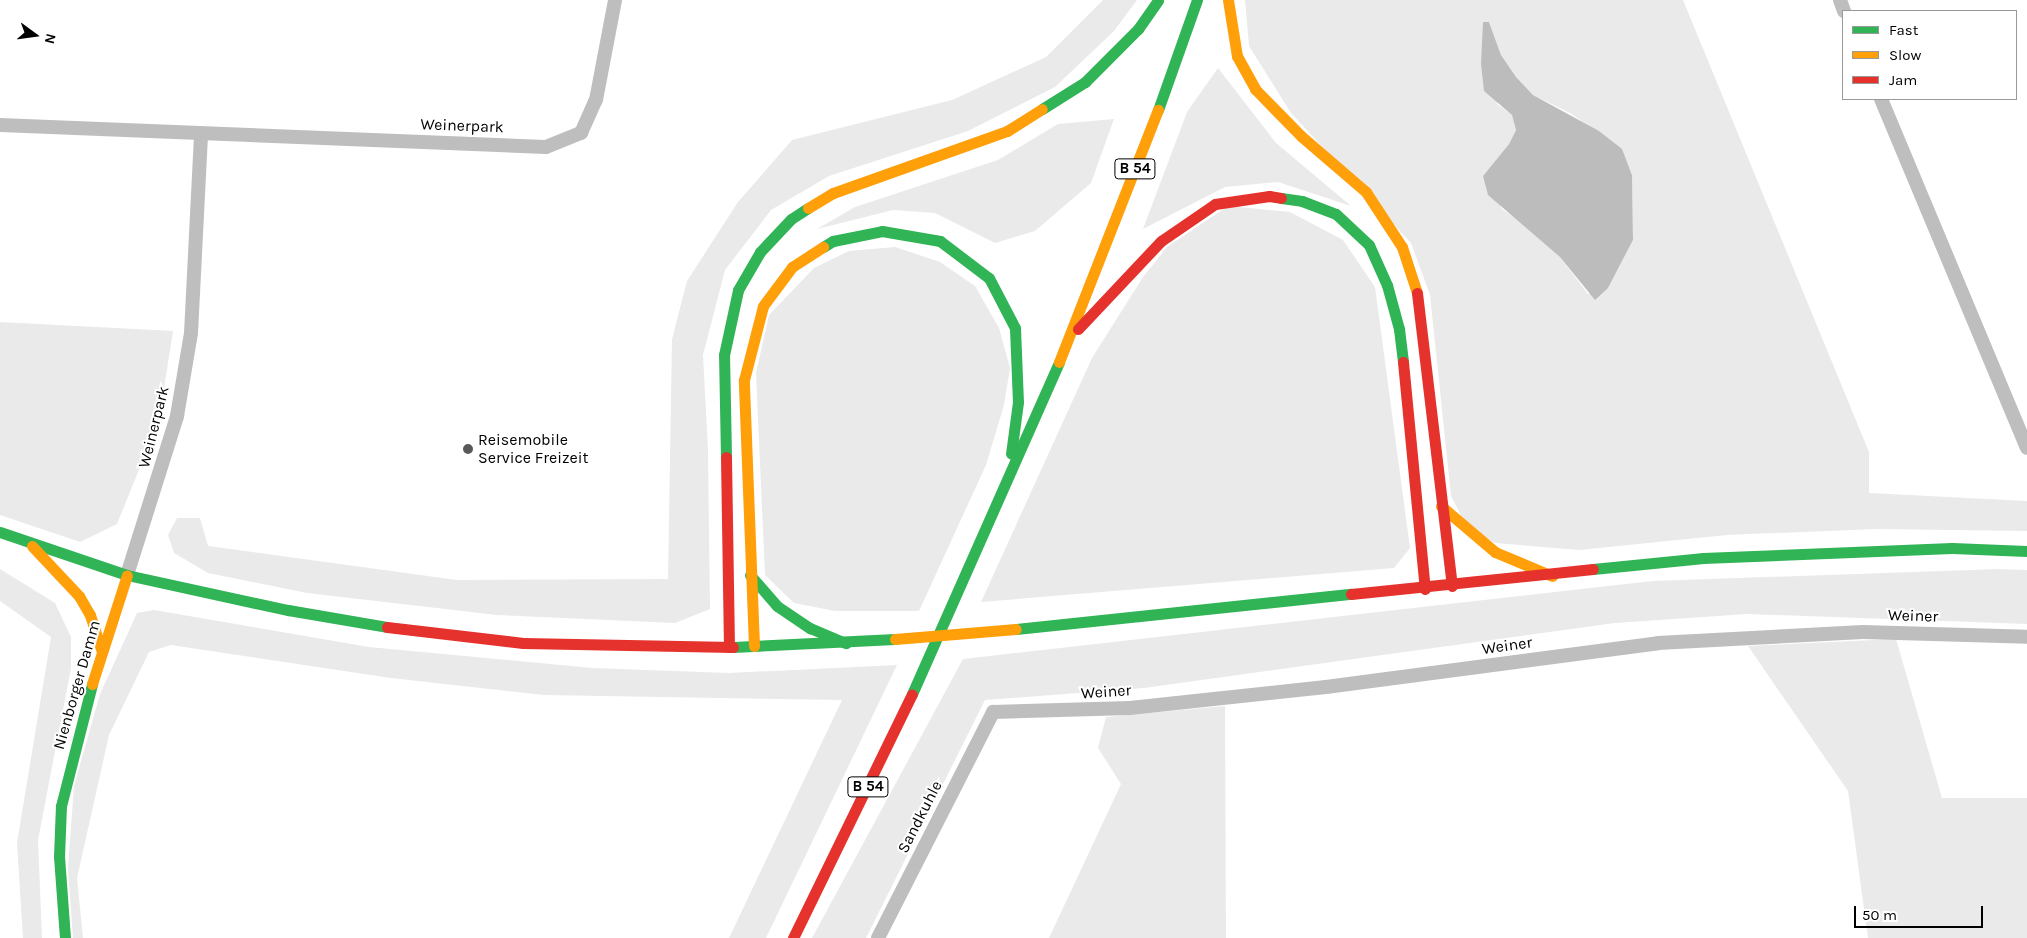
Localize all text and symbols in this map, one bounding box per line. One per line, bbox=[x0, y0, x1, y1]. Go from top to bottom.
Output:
north arrow bbox=[10, 10, 60, 60]
legend bbox=[1842, 10, 2017, 100]
text: Fast bbox=[1889, 21, 1918, 39]
text: N bbox=[41, 32, 60, 46]
text: Slow bbox=[1889, 46, 1921, 64]
text: Jam bbox=[1889, 71, 1917, 89]
street label: Weinerpark bbox=[420, 115, 504, 137]
road number: B 54 bbox=[1114, 156, 1156, 182]
street label: Weinerpark bbox=[135, 384, 173, 470]
place label: Reisemobile Service Freizeit bbox=[478, 430, 588, 468]
marker: Reisemobile Service Freizeit bbox=[462, 443, 474, 455]
street label: Weiner bbox=[1887, 606, 1939, 626]
street label: Nienborger Damm bbox=[49, 618, 105, 752]
street label: Weiner bbox=[1481, 633, 1533, 659]
street label: Weiner bbox=[1080, 681, 1132, 703]
road number: B 54 bbox=[847, 774, 889, 800]
street label: Sandkuhle bbox=[894, 778, 946, 856]
scale bar bbox=[1857, 896, 1986, 928]
text: 50 m bbox=[1862, 906, 1897, 924]

